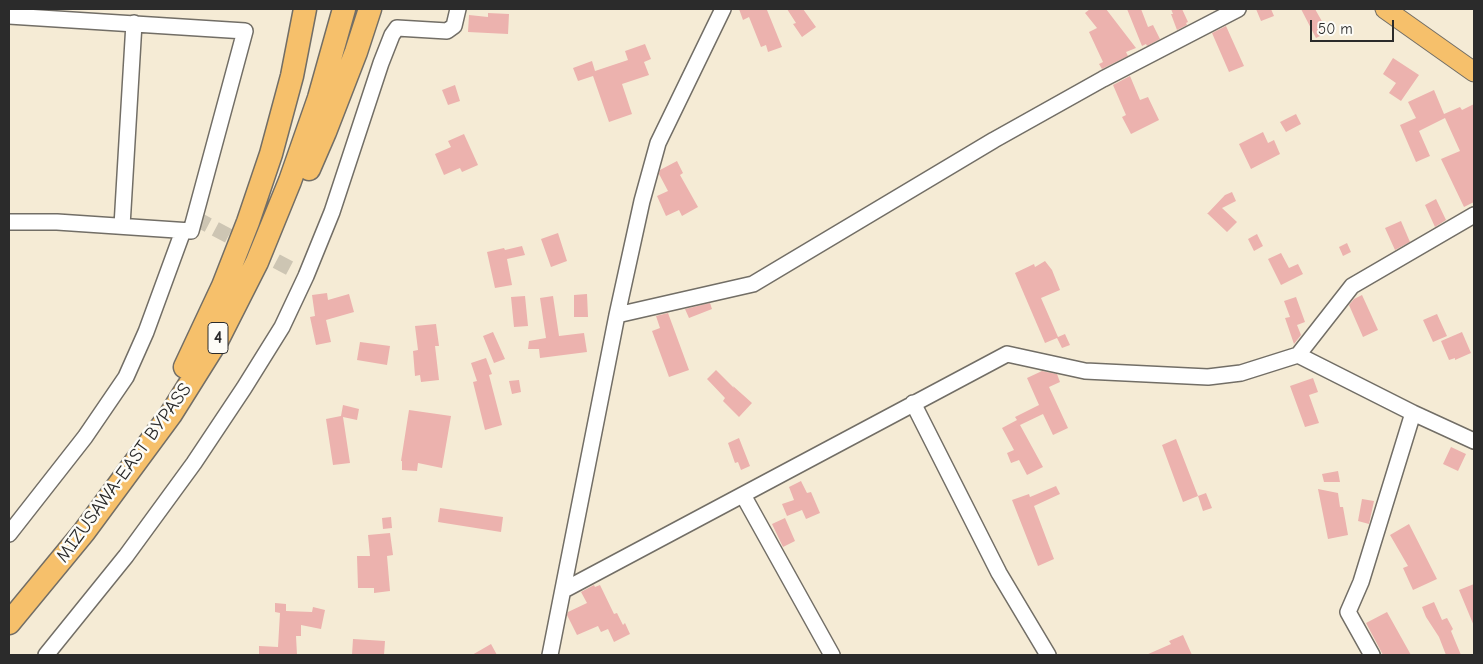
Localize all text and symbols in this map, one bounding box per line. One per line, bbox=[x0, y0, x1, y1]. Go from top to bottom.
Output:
scale bar bbox=[1313, 10, 1397, 42]
text: 50 m bbox=[1318, 20, 1353, 38]
road number: 4 bbox=[208, 322, 228, 353]
street label: MIZUSAWA-EAST BYPASS bbox=[51, 379, 197, 567]

